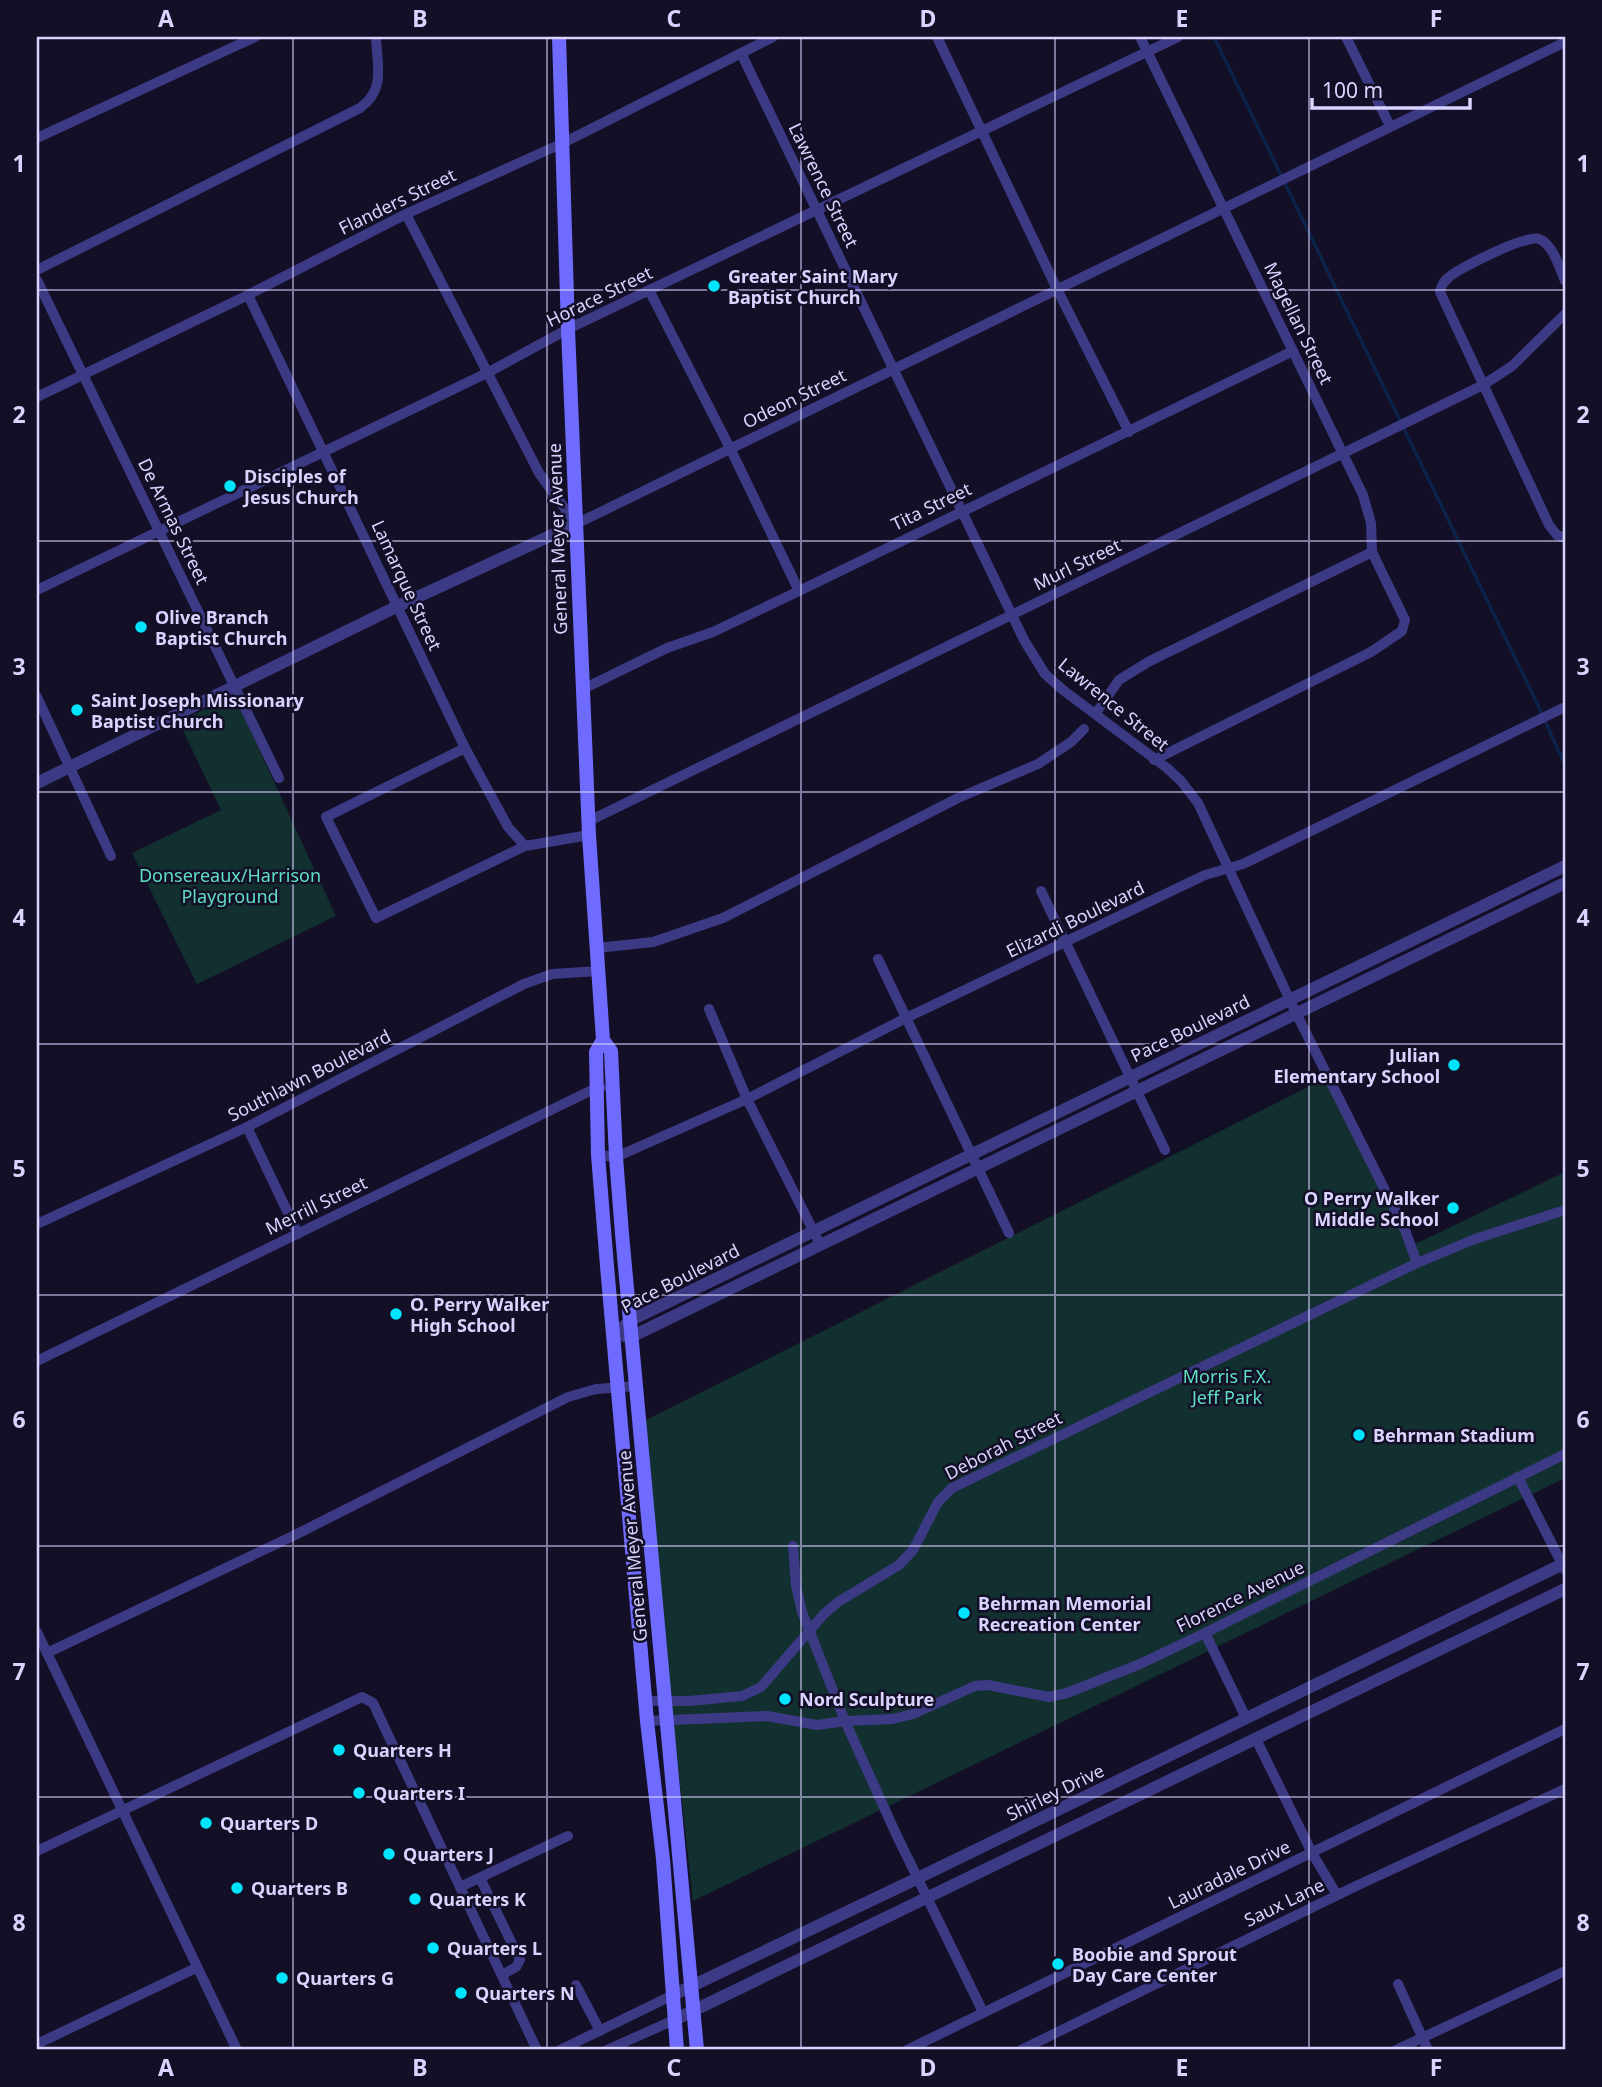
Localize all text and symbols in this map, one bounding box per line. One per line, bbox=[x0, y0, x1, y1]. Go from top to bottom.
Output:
text: A bbox=[158, 2, 174, 34]
text: B bbox=[412, 2, 428, 34]
text: C bbox=[667, 2, 682, 34]
text: D bbox=[920, 2, 936, 34]
text: E bbox=[1176, 2, 1188, 34]
text: F bbox=[1430, 2, 1442, 34]
scale bar bbox=[1312, 66, 1469, 110]
text: 100 m bbox=[1322, 76, 1383, 104]
street label: Lawrence Street bbox=[783, 119, 865, 252]
text: 1 bbox=[12, 147, 26, 179]
text: 1 bbox=[1576, 147, 1590, 179]
street label: Flanders Street bbox=[334, 162, 460, 240]
street label: Magellan Street bbox=[1259, 258, 1339, 389]
street label: Horace Street bbox=[542, 260, 656, 332]
place label: Greater Saint Mary Baptist Church bbox=[728, 264, 899, 309]
marker: Greater Saint Mary Baptist Church bbox=[706, 278, 722, 294]
street label: Odeon Street bbox=[738, 362, 850, 433]
text: 2 bbox=[12, 398, 26, 430]
text: 2 bbox=[1576, 398, 1590, 430]
street label: General Meyer Avenue bbox=[542, 443, 572, 635]
street label: De Armas Street bbox=[133, 454, 215, 588]
place label: Disciples of Jesus Church bbox=[242, 464, 359, 509]
street label: Tita Street bbox=[887, 476, 975, 536]
marker: Disciples of Jesus Church bbox=[222, 478, 238, 494]
street label: Lamarque Street bbox=[366, 516, 448, 654]
street label: Murl Street bbox=[1029, 532, 1125, 595]
place label: Olive Branch Baptist Church bbox=[155, 605, 287, 650]
marker: Olive Branch Baptist Church bbox=[133, 619, 149, 635]
text: 3 bbox=[12, 650, 26, 682]
text: 3 bbox=[1576, 650, 1590, 682]
street label: Lawrence Street bbox=[1054, 652, 1175, 756]
place label: Saint Joseph Missionary Baptist Church bbox=[91, 688, 305, 733]
marker: Saint Joseph Missionary Baptist Church bbox=[69, 702, 85, 718]
park label: Donsereaux/Harrison Playground bbox=[139, 863, 321, 908]
street label: Elizardi Boulevard bbox=[1002, 875, 1148, 963]
text: 4 bbox=[12, 901, 26, 933]
text: 4 bbox=[1576, 901, 1590, 933]
street label: Pace Boulevard bbox=[1126, 989, 1254, 1067]
street label: Southlawn Boulevard bbox=[223, 1024, 395, 1126]
place label: Julian Elementary School bbox=[1273, 1043, 1440, 1088]
marker: Julian Elementary School bbox=[1446, 1057, 1462, 1073]
text: 5 bbox=[12, 1152, 26, 1184]
text: 5 bbox=[1576, 1152, 1590, 1184]
street label: Merrill Street bbox=[261, 1170, 371, 1240]
place label: O Perry Walker Middle School bbox=[1304, 1186, 1439, 1231]
marker: O Perry Walker Middle School bbox=[1445, 1200, 1461, 1216]
street label: Pace Boulevard bbox=[617, 1238, 743, 1318]
place label: O. Perry Walker High School bbox=[410, 1292, 549, 1337]
marker: O. Perry Walker High School bbox=[388, 1306, 404, 1322]
park label: Morris F.X. Jeff Park bbox=[1183, 1364, 1271, 1409]
text: 6 bbox=[12, 1403, 26, 1435]
text: 6 bbox=[1576, 1403, 1590, 1435]
street label: Deborah Street bbox=[940, 1405, 1066, 1485]
place label: Behrman Stadium bbox=[1373, 1423, 1535, 1447]
marker: Behrman Stadium bbox=[1351, 1427, 1367, 1443]
street label: General Meyer Avenue bbox=[612, 1449, 652, 1643]
street label: Florence Avenue bbox=[1172, 1555, 1308, 1637]
place label: Behrman Memorial Recreation Center bbox=[978, 1591, 1151, 1636]
marker: Behrman Memorial Recreation Center bbox=[956, 1605, 972, 1621]
text: 7 bbox=[12, 1655, 26, 1687]
text: 7 bbox=[1576, 1655, 1590, 1687]
place label: Nord Sculpture bbox=[799, 1687, 934, 1711]
marker: Nord Sculpture bbox=[777, 1691, 793, 1707]
place label: Quarters H bbox=[353, 1738, 452, 1762]
marker: Quarters H bbox=[331, 1742, 347, 1758]
street label: Shirley Drive bbox=[1002, 1758, 1108, 1826]
place label: Quarters I bbox=[373, 1781, 465, 1805]
marker: Quarters I bbox=[351, 1785, 367, 1801]
place label: Quarters D bbox=[220, 1811, 318, 1835]
marker: Quarters D bbox=[198, 1815, 214, 1831]
street label: Lauradale Drive bbox=[1164, 1834, 1294, 1914]
place label: Quarters J bbox=[403, 1842, 494, 1866]
marker: Quarters J bbox=[381, 1846, 397, 1862]
street label: Saux Lane bbox=[1240, 1872, 1328, 1932]
place label: Quarters B bbox=[251, 1876, 348, 1900]
marker: Quarters B bbox=[229, 1880, 245, 1896]
place label: Quarters K bbox=[429, 1887, 526, 1911]
marker: Quarters K bbox=[407, 1891, 423, 1907]
text: 8 bbox=[12, 1906, 26, 1938]
text: 8 bbox=[1576, 1906, 1590, 1938]
place label: Quarters L bbox=[447, 1936, 542, 1960]
marker: Quarters L bbox=[425, 1940, 441, 1956]
place label: Boobie and Sprout Day Care Center bbox=[1072, 1942, 1237, 1987]
marker: Boobie and Sprout Day Care Center bbox=[1050, 1956, 1066, 1972]
place label: Quarters G bbox=[296, 1966, 394, 1990]
marker: Quarters G bbox=[274, 1970, 290, 1986]
place label: Quarters N bbox=[475, 1981, 575, 2005]
marker: Quarters N bbox=[453, 1985, 469, 2001]
text: A bbox=[158, 2051, 174, 2083]
text: B bbox=[412, 2051, 428, 2083]
text: C bbox=[667, 2051, 682, 2083]
text: D bbox=[920, 2051, 936, 2083]
text: E bbox=[1176, 2051, 1188, 2083]
text: F bbox=[1430, 2051, 1442, 2083]

